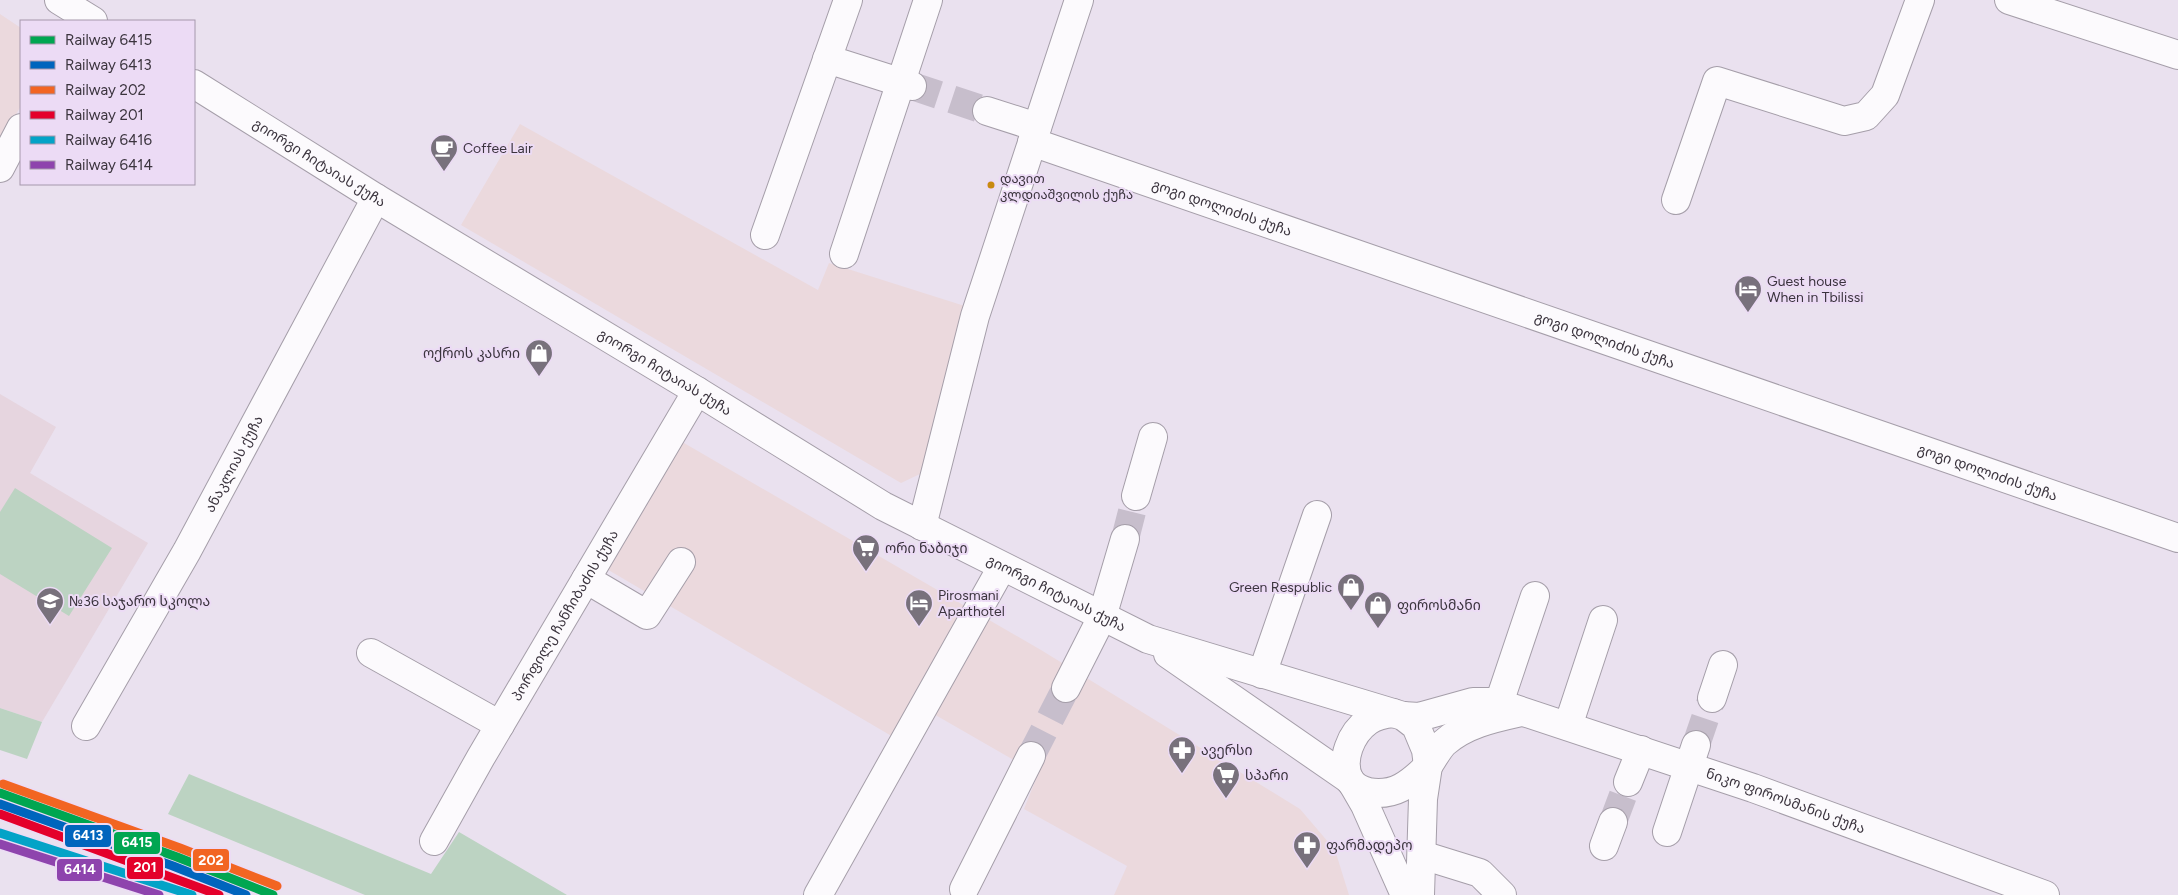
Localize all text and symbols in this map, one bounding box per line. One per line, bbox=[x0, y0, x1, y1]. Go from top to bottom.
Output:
legend bbox=[20, 20, 195, 185]
text: Railway 6415 bbox=[65, 31, 152, 49]
text: Railway 6413 bbox=[65, 56, 152, 74]
text: Railway 202 bbox=[65, 81, 146, 99]
text: Railway 201 bbox=[65, 106, 144, 124]
street label: გიორგი ჩიტაიას ქუჩა bbox=[250, 115, 389, 210]
text: Railway 6416 bbox=[65, 131, 153, 149]
cafe icon: Coffee Lair bbox=[429, 133, 459, 172]
place label: Coffee Lair bbox=[463, 140, 533, 157]
text: Railway 6414 bbox=[65, 156, 153, 174]
place label: დავით კლდიაშვილის ქუჩა bbox=[1000, 171, 1133, 203]
street label: გოგი დოლიძის ქუჩა bbox=[1150, 176, 1294, 240]
marker: დავით კლდიაშვილის ქუჩა bbox=[986, 180, 996, 190]
place label: Guest house When in Tbilissi bbox=[1767, 273, 1863, 306]
hotel icon: Guest house When in Tbilissi bbox=[1733, 274, 1763, 313]
street label: გოგი დოლიძის ქუჩა bbox=[1533, 308, 1677, 372]
street label: გიორგი ჩიტაიას ქუჩა bbox=[595, 325, 735, 419]
shop icon: ოქროს კასრი bbox=[524, 338, 554, 377]
place label: ოქროს კასრი bbox=[423, 345, 520, 362]
street label: ანაკლიას ქუჩა bbox=[201, 412, 267, 515]
street label: გოგი დოლიძის ქუჩა bbox=[1915, 440, 2060, 504]
street label: პორფილე ჩანჩიბაძის ქუჩა bbox=[508, 527, 622, 704]
supermarket icon: ორი ნაბიჯი bbox=[851, 533, 881, 572]
place label: ორი ნაბიჯი bbox=[885, 540, 968, 557]
street label: გიორგი ჩიტაიას ქუჩა bbox=[984, 551, 1129, 635]
shop icon: Green Respublic bbox=[1336, 572, 1366, 611]
place label: Green Respublic bbox=[1229, 579, 1332, 596]
school or university icon: №36 საჯარო სკოლა bbox=[35, 586, 65, 625]
place label: Pirosmani Aparthotel bbox=[938, 587, 1005, 620]
hotel icon: Pirosmani Aparthotel bbox=[904, 588, 934, 627]
shop icon: ფიროსმანი bbox=[1363, 590, 1393, 629]
place label: №36 საჯარო სკოლა bbox=[69, 593, 210, 610]
place label: ფიროსმანი bbox=[1397, 597, 1481, 614]
pharmacy icon: ავერსი bbox=[1167, 735, 1197, 774]
place label: ავერსი bbox=[1201, 742, 1253, 759]
supermarket icon: სპარი bbox=[1211, 760, 1241, 799]
street label: ნიკო ფიროსმანის ქუჩა bbox=[1704, 765, 1868, 837]
place label: სპარი bbox=[1245, 767, 1288, 784]
line badge: 6413 bbox=[64, 824, 112, 848]
text: 6413 bbox=[73, 827, 104, 844]
pharmacy icon: ფარმადეპო bbox=[1292, 830, 1322, 869]
line badge: 6415 bbox=[113, 831, 161, 855]
text: 6415 bbox=[121, 834, 153, 851]
place label: ფარმადეპო bbox=[1326, 837, 1412, 854]
line badge: 202 bbox=[192, 848, 230, 872]
text: 202 bbox=[198, 852, 224, 869]
line badge: 201 bbox=[126, 856, 164, 880]
line badge: 6414 bbox=[56, 858, 103, 882]
text: 201 bbox=[133, 859, 157, 876]
text: 6414 bbox=[64, 861, 96, 878]

